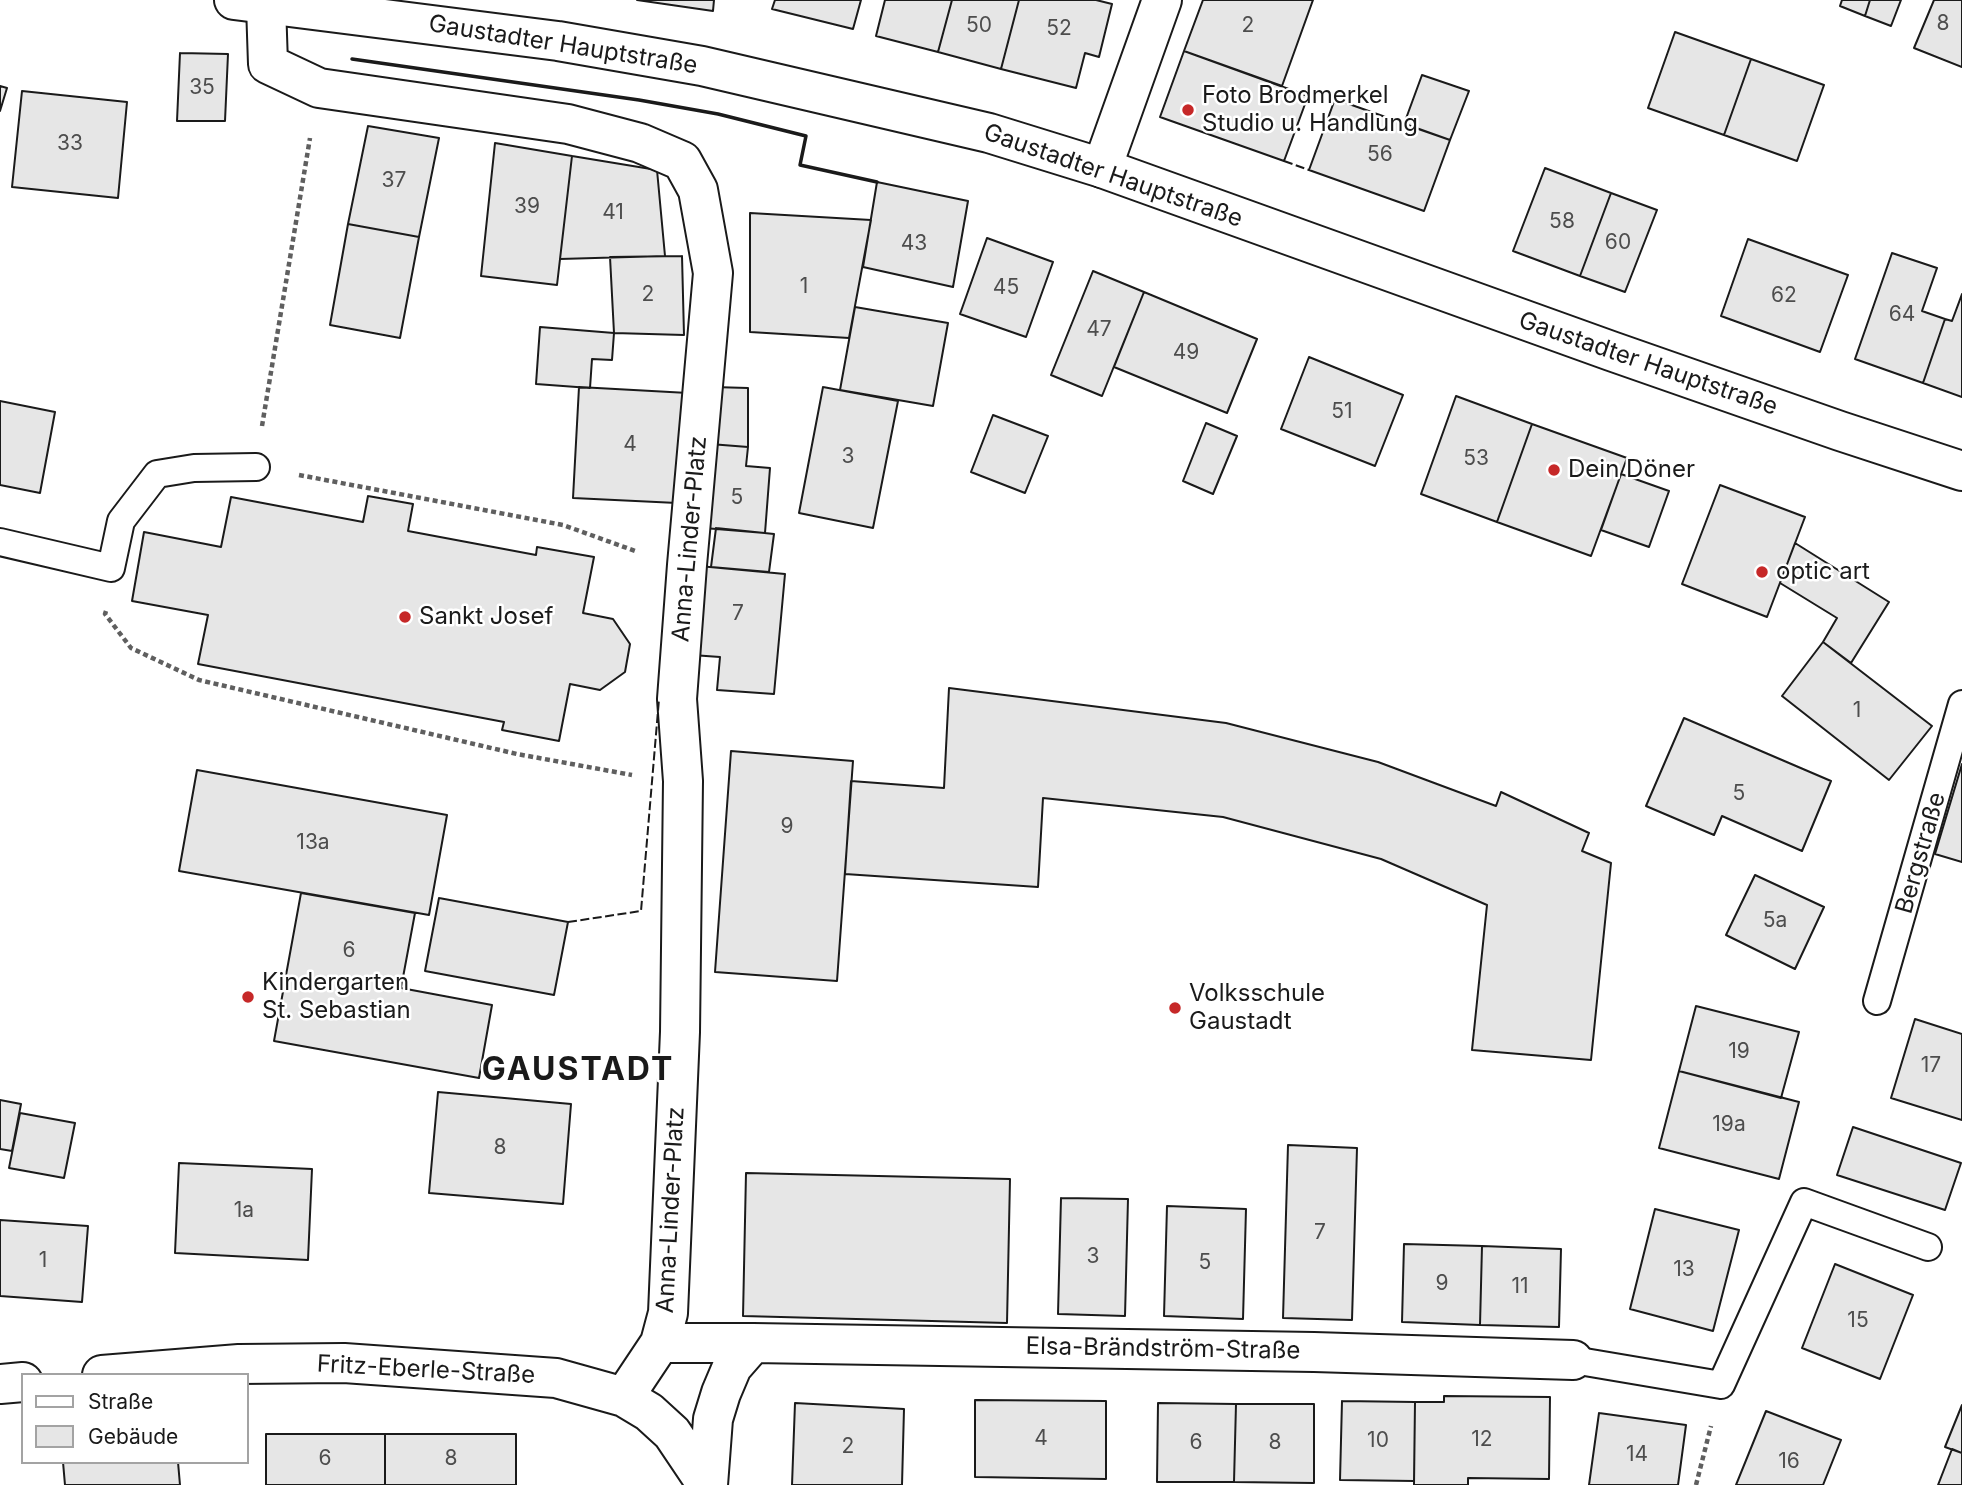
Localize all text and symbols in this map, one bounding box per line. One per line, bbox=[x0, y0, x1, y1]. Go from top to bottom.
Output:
street label: Gaustadter Hauptstraße bbox=[427, 10, 699, 80]
house number: 8 bbox=[1937, 11, 1949, 37]
house number: 50 bbox=[966, 13, 992, 39]
house number: 2 bbox=[1242, 13, 1254, 39]
house number: 52 bbox=[1046, 16, 1072, 42]
house number: 35 bbox=[189, 75, 215, 101]
place label: Foto Brodmerkel Studio u. Handlung bbox=[1202, 82, 1418, 138]
marker: Foto Brodmerkel Studio u. Handlung bbox=[1180, 102, 1196, 118]
street label: Gaustadter Hauptstraße bbox=[980, 118, 1246, 234]
house number: 33 bbox=[57, 131, 83, 157]
house number: 56 bbox=[1367, 142, 1393, 168]
house number: 37 bbox=[382, 168, 406, 194]
house number: 39 bbox=[514, 194, 540, 220]
house number: 41 bbox=[602, 200, 624, 226]
house number: 58 bbox=[1549, 209, 1575, 235]
house number: 60 bbox=[1605, 230, 1631, 256]
house number: 43 bbox=[901, 231, 927, 257]
house number: 1 bbox=[800, 274, 808, 300]
house number: 45 bbox=[993, 275, 1019, 301]
house number: 2 bbox=[642, 282, 654, 308]
house number: 62 bbox=[1771, 283, 1797, 309]
house number: 64 bbox=[1889, 302, 1915, 328]
street label: Gaustadter Hauptstraße bbox=[1515, 306, 1781, 422]
house number: 47 bbox=[1086, 317, 1112, 343]
house number: 49 bbox=[1173, 340, 1199, 366]
house number: 51 bbox=[1331, 399, 1353, 425]
house number: 4 bbox=[623, 432, 637, 458]
street label: Anna-Linder-Platz bbox=[667, 435, 713, 643]
house number: 3 bbox=[842, 444, 854, 470]
house number: 53 bbox=[1463, 446, 1489, 472]
place label: Dein Döner bbox=[1568, 456, 1695, 484]
marker: Dein Döner bbox=[1546, 462, 1562, 478]
house number: 5 bbox=[731, 485, 743, 511]
place label: optic art bbox=[1776, 558, 1870, 586]
marker: optic art bbox=[1754, 564, 1770, 580]
house number: 7 bbox=[732, 601, 744, 627]
place label: Sankt Josef bbox=[419, 603, 553, 631]
marker: Sankt Josef bbox=[397, 609, 413, 625]
house number: 1 bbox=[1853, 698, 1861, 724]
house number: 5 bbox=[1733, 781, 1745, 807]
street label: Bergstraße bbox=[1890, 789, 1952, 917]
house number: 9 bbox=[780, 814, 794, 840]
house number: 13a bbox=[296, 830, 330, 856]
house number: 5a bbox=[1763, 908, 1787, 934]
house number: 6 bbox=[342, 938, 356, 964]
place label: Kindergarten St. Sebastian bbox=[262, 969, 411, 1025]
place label: Volksschule Gaustadt bbox=[1189, 980, 1325, 1036]
marker: Kindergarten St. Sebastian bbox=[240, 989, 256, 1005]
marker: Volksschule Gaustadt bbox=[1167, 1000, 1183, 1016]
house number: 19 bbox=[1728, 1039, 1750, 1065]
district label: GAUSTADT bbox=[483, 1051, 673, 1089]
house number: 17 bbox=[1921, 1053, 1941, 1079]
street label: Anna-Linder-Platz bbox=[651, 1106, 691, 1314]
house number: 19a bbox=[1712, 1112, 1746, 1138]
house number: 8 bbox=[494, 1135, 506, 1161]
house number: 1a bbox=[234, 1198, 254, 1224]
house number: 7 bbox=[1314, 1220, 1326, 1246]
house number: 3 bbox=[1087, 1244, 1099, 1270]
house number: 1 bbox=[39, 1248, 47, 1274]
house number: 5 bbox=[1199, 1250, 1211, 1276]
house number: 13 bbox=[1673, 1257, 1695, 1283]
house number: 9 bbox=[1435, 1271, 1449, 1297]
house number: 11 bbox=[1511, 1274, 1529, 1300]
house number: 15 bbox=[1847, 1308, 1869, 1334]
street label: Elsa-Brändström-Straße bbox=[1025, 1332, 1301, 1366]
street label: Fritz-Eberle-Straße bbox=[316, 1350, 536, 1390]
legend bbox=[21, 1373, 248, 1464]
text: Straße bbox=[88, 1389, 153, 1414]
text: Gebäude bbox=[88, 1424, 178, 1449]
house number: 4 bbox=[1034, 1426, 1048, 1452]
house number: 12 bbox=[1471, 1427, 1493, 1453]
house number: 10 bbox=[1367, 1428, 1389, 1454]
house number: 6 bbox=[1189, 1430, 1203, 1456]
house number: 8 bbox=[1269, 1430, 1281, 1456]
house number: 2 bbox=[842, 1434, 854, 1460]
house number: 14 bbox=[1626, 1442, 1648, 1468]
house number: 6 bbox=[318, 1446, 332, 1472]
house number: 8 bbox=[445, 1446, 457, 1472]
house number: 16 bbox=[1778, 1449, 1800, 1475]

